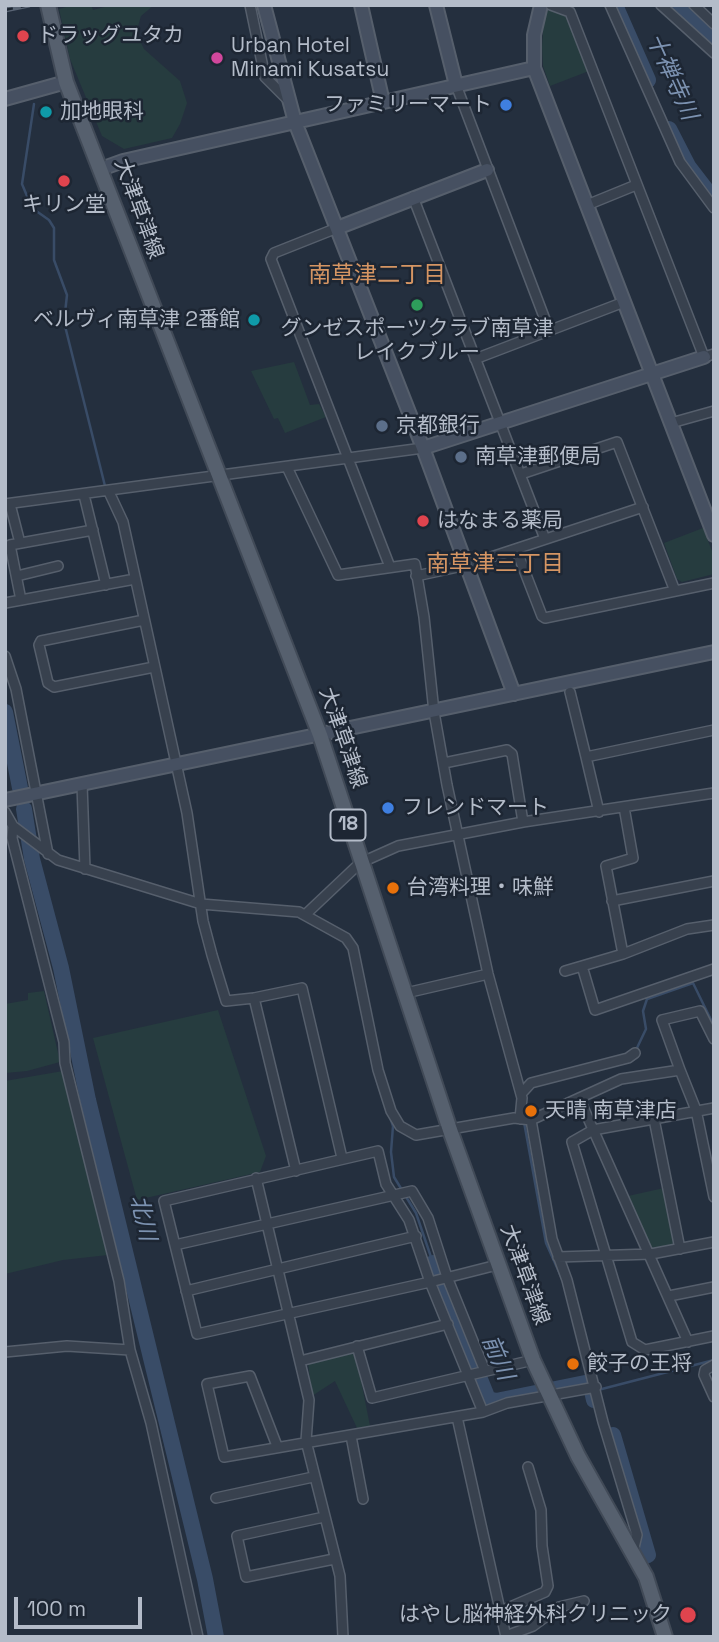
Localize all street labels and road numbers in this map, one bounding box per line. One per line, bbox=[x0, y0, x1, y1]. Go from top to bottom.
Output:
street label: 大津草津線 bbox=[108, 155, 168, 263]
street label: 大津草津線 bbox=[313, 684, 371, 792]
road number: 18 bbox=[330, 810, 366, 840]
street label: 大津草津線 bbox=[494, 1221, 554, 1329]

